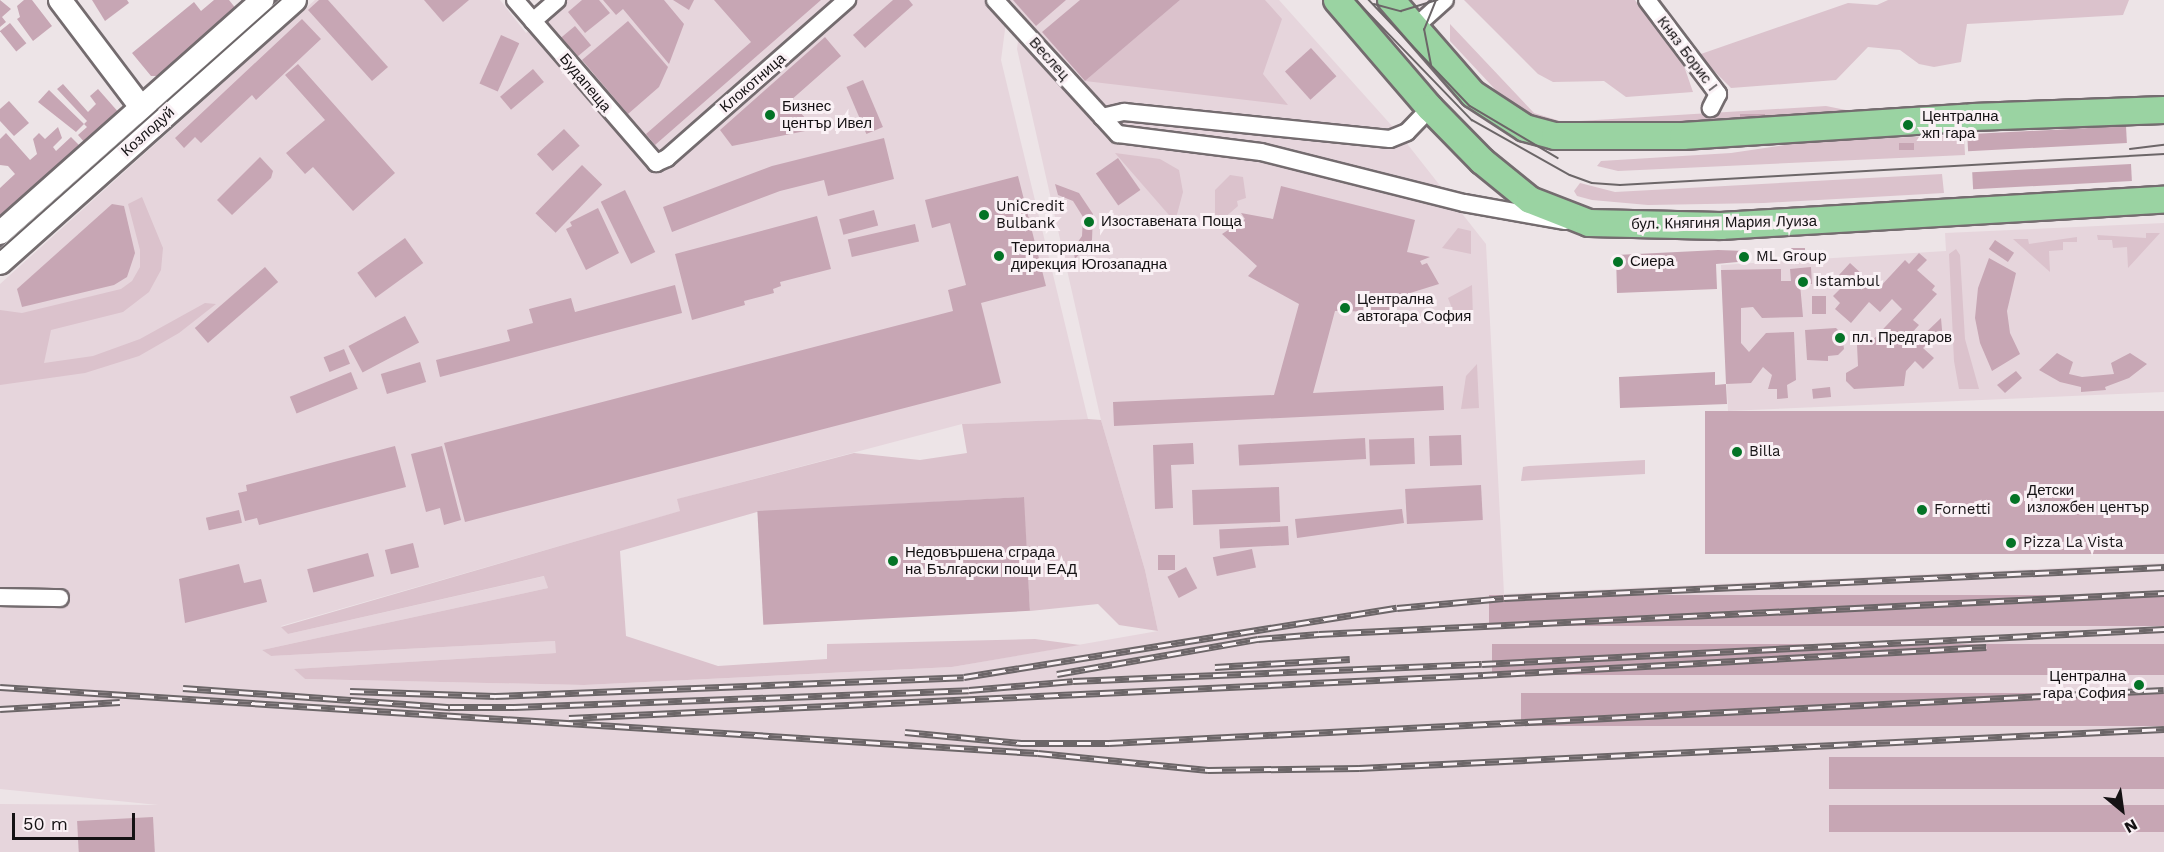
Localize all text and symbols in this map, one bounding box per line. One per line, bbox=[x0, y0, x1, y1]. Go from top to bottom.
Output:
street label: Княз Борис I bbox=[1653, 13, 1721, 95]
street label: Веслец bbox=[1025, 34, 1073, 84]
street label: Будапеща bbox=[555, 50, 615, 116]
street label: Клокотница bbox=[716, 50, 790, 116]
place label: Бизнес център Ивел bbox=[782, 97, 872, 132]
street label: Козлодуй bbox=[118, 104, 178, 160]
place label: Централна жп гара bbox=[1922, 107, 1999, 142]
marker: Бизнес център Ивел bbox=[763, 108, 777, 122]
marker: Централна жп гара bbox=[1899, 116, 1917, 134]
place label: UniCredit Bulbank bbox=[996, 197, 1064, 232]
marker: UniCredit Bulbank bbox=[977, 208, 991, 222]
street label: бул. Княгиня Мария Луиза bbox=[1631, 212, 1817, 234]
place label: Изоставената Поща bbox=[1101, 213, 1242, 231]
marker: Изоставената Поща bbox=[1082, 215, 1096, 229]
place label: Териториална дирекция Югозападна bbox=[1011, 238, 1167, 273]
place label: ML Group bbox=[1756, 248, 1827, 266]
marker: Териториална дирекция Югозападна bbox=[992, 249, 1006, 263]
marker: ML Group bbox=[1737, 250, 1751, 264]
place label: Сиера bbox=[1630, 253, 1674, 271]
marker: Сиера bbox=[1611, 255, 1625, 269]
place label: Istambul bbox=[1815, 273, 1880, 291]
marker: Istambul bbox=[1796, 275, 1810, 289]
place label: Централна автогара София bbox=[1357, 290, 1471, 325]
marker: Централна автогара София bbox=[1338, 301, 1352, 315]
place label: пл. Предгаров bbox=[1852, 329, 1952, 347]
marker: пл. Предгаров bbox=[1833, 331, 1847, 345]
place label: Billa bbox=[1749, 443, 1780, 461]
marker: Billa bbox=[1730, 445, 1744, 459]
place label: Детски изложбен център bbox=[2027, 481, 2149, 516]
marker: Детски изложбен център bbox=[2008, 492, 2022, 506]
place label: Fornetti bbox=[1934, 501, 1991, 519]
marker: Fornetti bbox=[1915, 503, 1929, 517]
place label: Pizza La Vista bbox=[2023, 534, 2125, 552]
marker: Pizza La Vista bbox=[2004, 536, 2018, 550]
place label: Недовършена сграда на Български пощи ЕАД bbox=[905, 543, 1077, 578]
marker: Недовършена сграда на Български пощи ЕАД bbox=[886, 554, 900, 568]
place label: Централна гара София bbox=[2043, 667, 2126, 702]
marker: Централна гара София bbox=[2130, 676, 2148, 694]
north arrow bbox=[2092, 780, 2152, 840]
scale bar bbox=[15, 801, 138, 839]
text: 50 m bbox=[23, 813, 68, 834]
text: N bbox=[2121, 815, 2141, 837]

